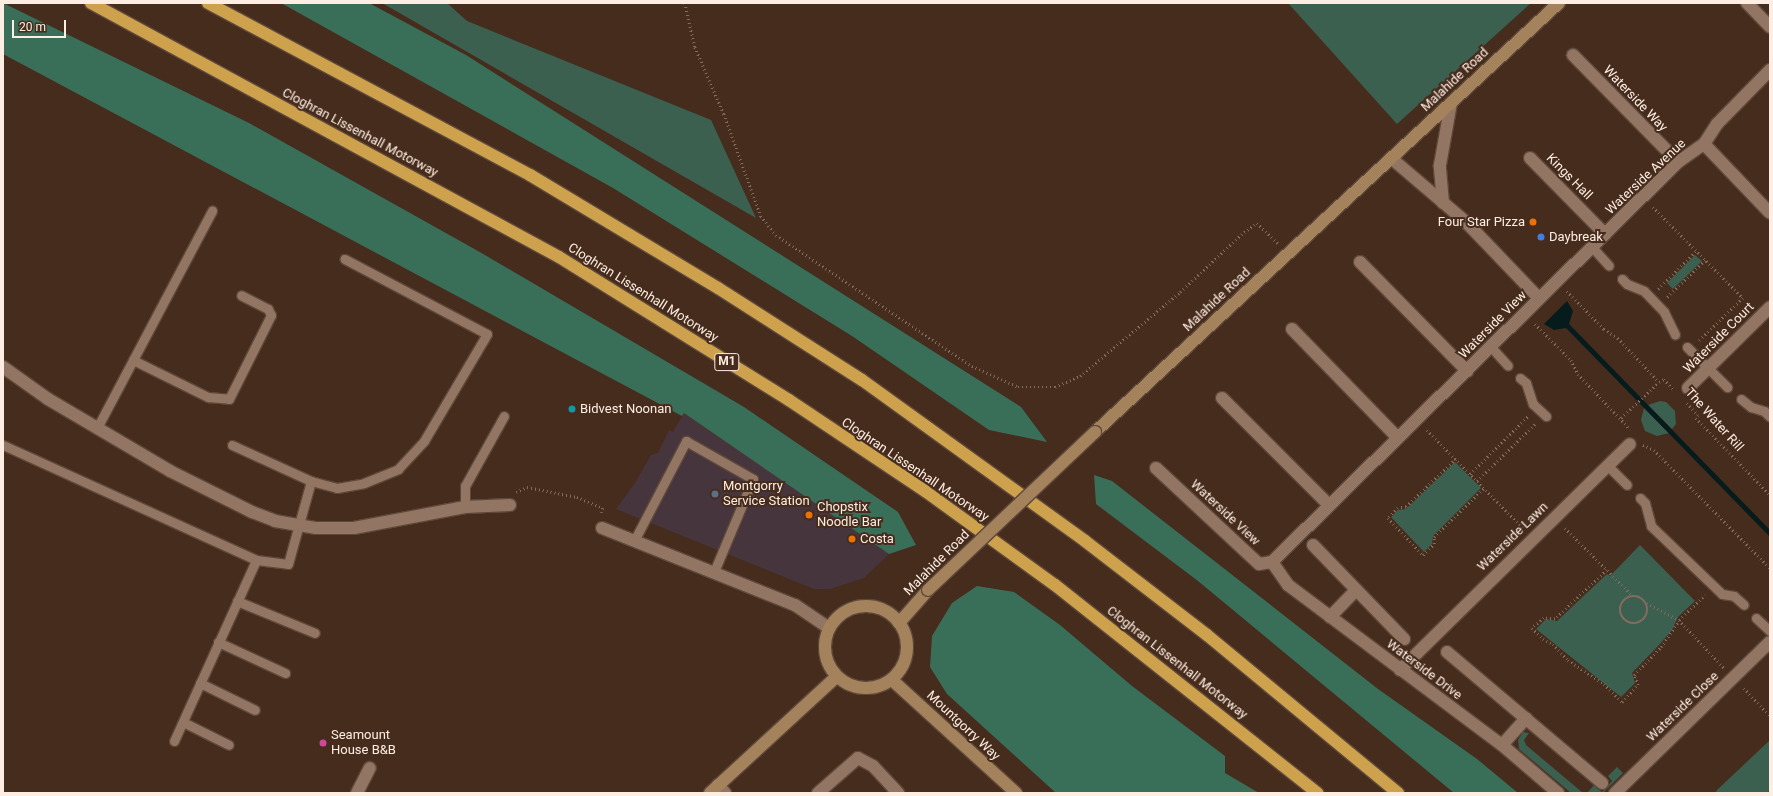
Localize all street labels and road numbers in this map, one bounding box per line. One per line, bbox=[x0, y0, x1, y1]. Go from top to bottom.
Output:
street label: Malahide Road bbox=[1418, 45, 1492, 115]
street label: Waterside Way bbox=[1600, 63, 1670, 135]
street label: Cloghran Lissenhall Motorway bbox=[279, 85, 441, 181]
street label: Waterside Avenue bbox=[1603, 136, 1689, 218]
street label: Kings Hall bbox=[1543, 151, 1595, 203]
street label: Cloghran Lissenhall Motorway bbox=[565, 240, 721, 346]
street label: Malahide Road bbox=[1180, 265, 1254, 335]
street label: Waterside View bbox=[1456, 288, 1530, 362]
street label: Waterside Court bbox=[1681, 300, 1757, 376]
road number: M1 bbox=[714, 352, 740, 372]
street label: The Water Rill bbox=[1682, 385, 1746, 455]
street label: Cloghran Lissenhall Motorway bbox=[838, 415, 992, 525]
street label: Waterside View bbox=[1187, 477, 1263, 549]
street label: Waterside Lawn bbox=[1474, 499, 1552, 575]
street label: Malahide Road bbox=[901, 527, 973, 599]
street label: Cloghran Lissenhall Motorway bbox=[1104, 603, 1250, 723]
street label: Waterside Drive bbox=[1383, 637, 1465, 703]
street label: Waterside Close bbox=[1644, 669, 1722, 745]
street label: Mountgorry Way bbox=[923, 688, 1003, 764]

